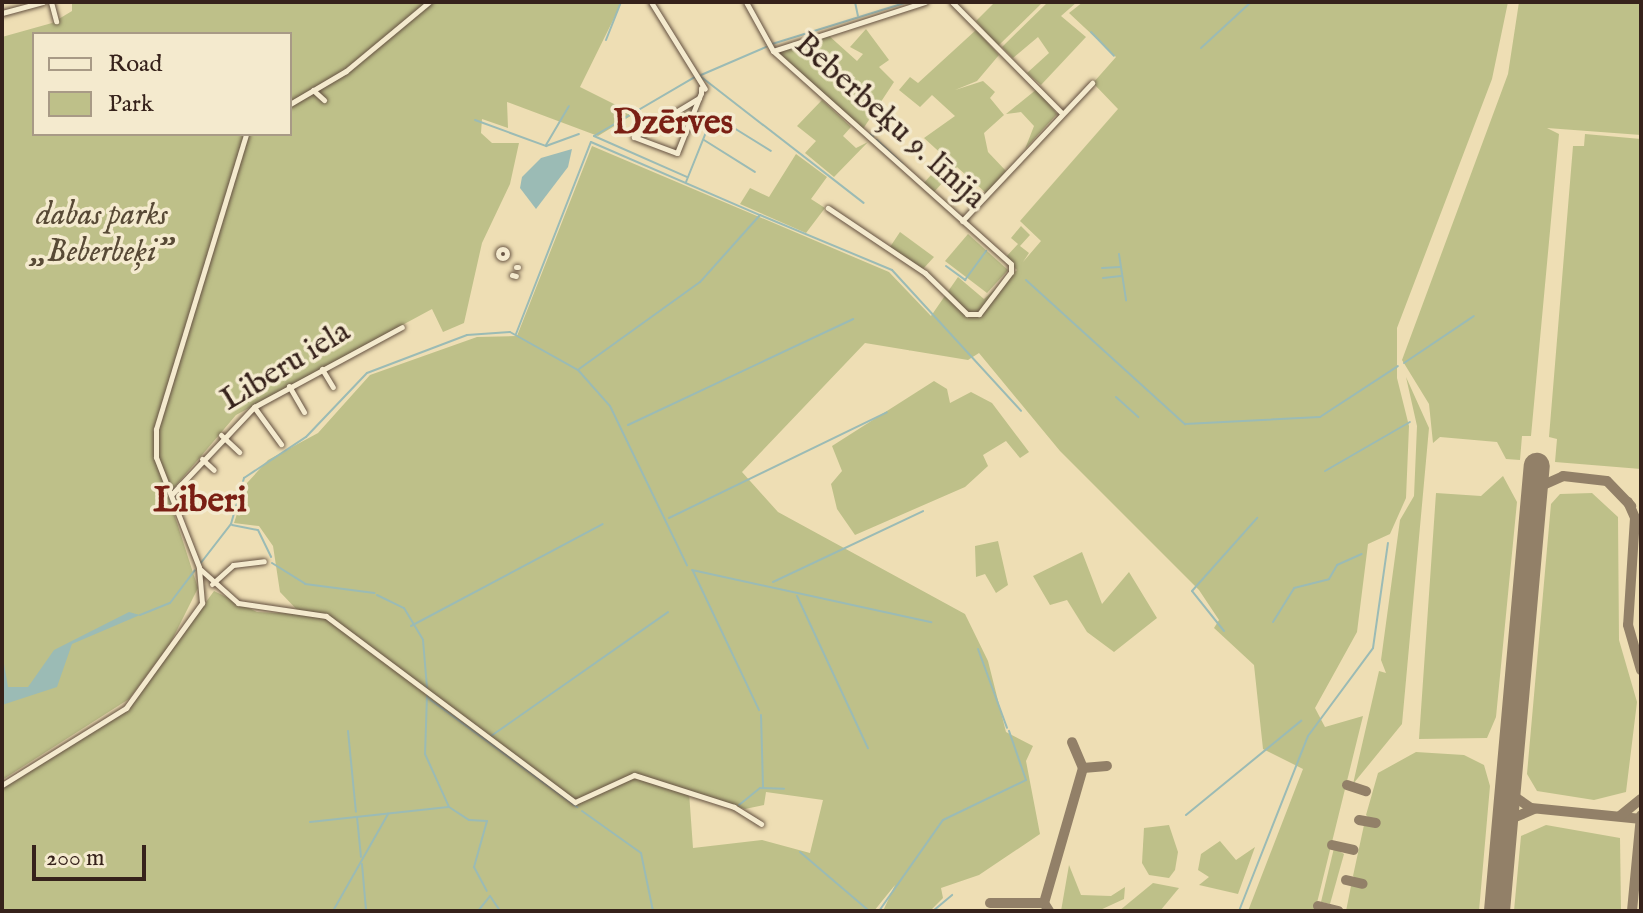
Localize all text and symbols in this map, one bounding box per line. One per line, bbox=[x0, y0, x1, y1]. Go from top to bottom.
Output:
street label: Beberbeķu 9. līnija bbox=[786, 26, 992, 218]
legend bbox=[32, 32, 292, 136]
text: Road bbox=[108, 49, 162, 80]
text: Park bbox=[108, 89, 154, 120]
district label: Dzērves bbox=[613, 102, 733, 146]
park label: dabas parks „Beberbeķi” bbox=[32, 198, 172, 273]
street label: Liberu iela bbox=[214, 313, 358, 421]
district label: Liberi bbox=[153, 480, 247, 524]
scale bar bbox=[36, 829, 150, 879]
text: 200 m bbox=[46, 843, 105, 874]

